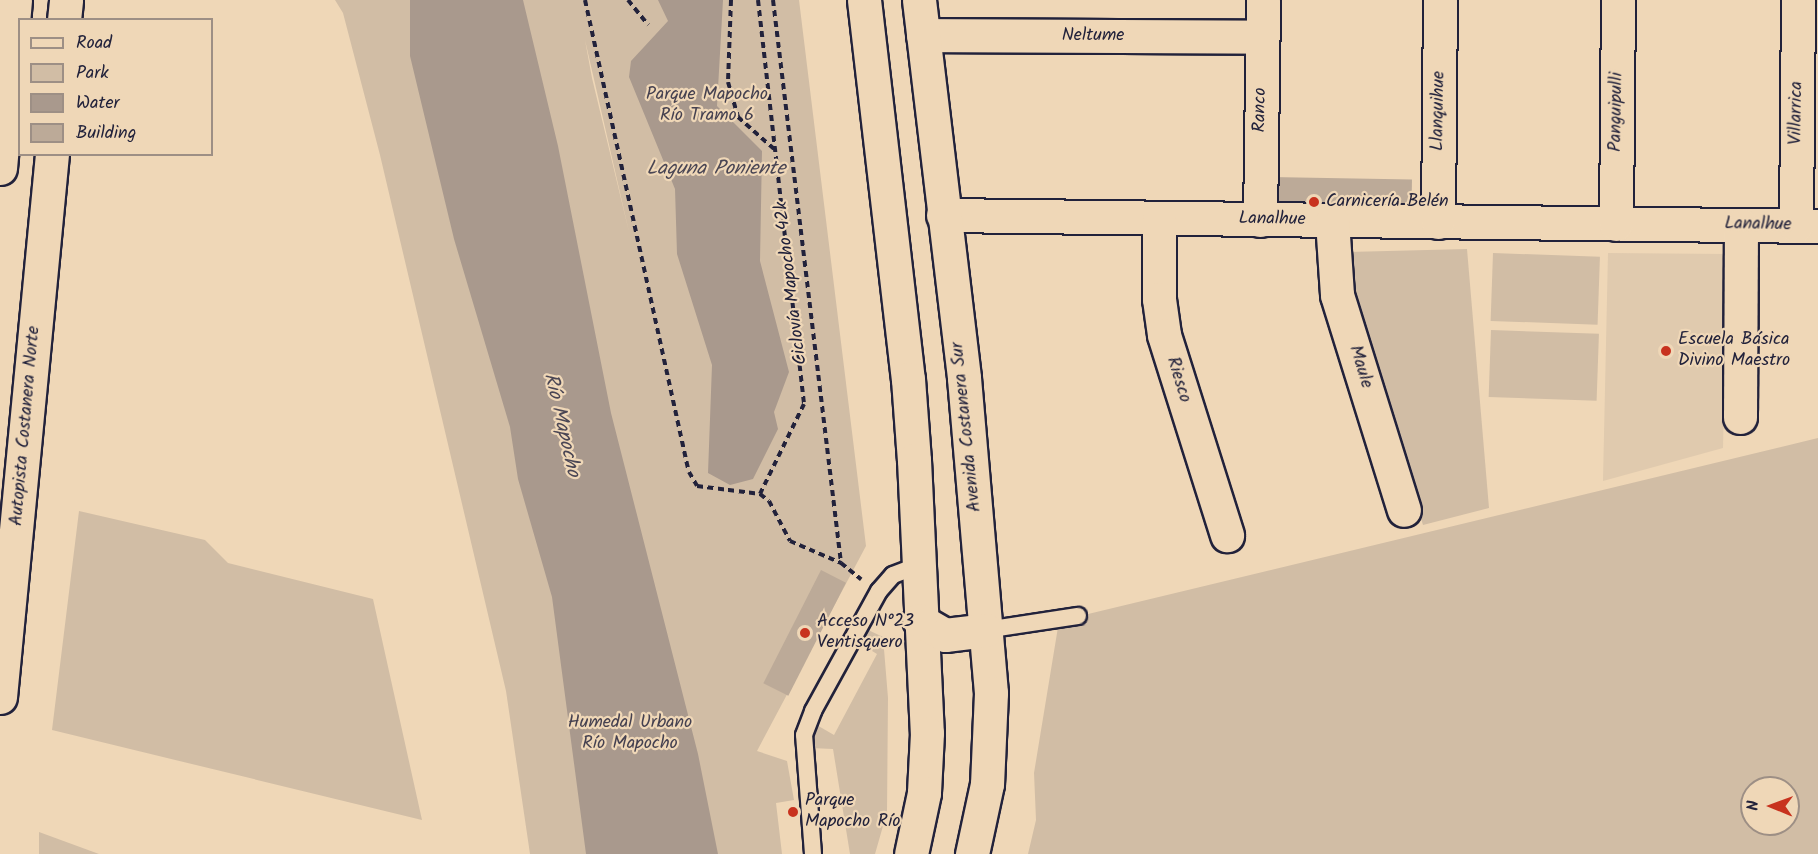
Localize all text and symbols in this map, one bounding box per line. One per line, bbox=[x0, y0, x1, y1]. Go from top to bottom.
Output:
legend bbox=[18, 18, 213, 156]
street label: Neltume bbox=[1062, 25, 1124, 47]
text: Road bbox=[76, 29, 112, 58]
text: Park bbox=[76, 59, 109, 88]
street label: Llanquihue bbox=[1428, 71, 1450, 151]
street label: Panguipulli bbox=[1606, 72, 1628, 152]
street label: Villarrica bbox=[1786, 81, 1808, 145]
park label: Parque Mapocho Río Tramo 6 bbox=[646, 85, 768, 128]
street label: Ranco bbox=[1250, 87, 1272, 133]
text: Water bbox=[76, 89, 120, 118]
text: Building bbox=[76, 119, 136, 148]
water label: Laguna Poniente bbox=[646, 157, 786, 181]
place label: Carnicería Belén bbox=[1326, 191, 1449, 213]
marker: Carnicería Belén bbox=[1307, 195, 1321, 209]
street label: Ciclovía Mapocho 42k bbox=[771, 200, 813, 366]
street label: Lanalhue bbox=[1238, 209, 1306, 231]
street label: Lanalhue bbox=[1724, 214, 1792, 236]
street label: Autopista Costanera Norte bbox=[6, 325, 46, 527]
place label: Escuela Básica Divino Maestro bbox=[1678, 330, 1790, 372]
street label: Avenida Costanera Sur bbox=[947, 341, 987, 513]
street label: Maule bbox=[1343, 343, 1377, 391]
marker: Escuela Básica Divino Maestro bbox=[1659, 344, 1673, 358]
street label: Riesco bbox=[1161, 354, 1195, 406]
water label: Río Mapocho bbox=[537, 371, 585, 479]
place label: Acceso N°23 Ventisquero bbox=[817, 612, 914, 654]
marker: Acceso N°23 Ventisquero bbox=[798, 626, 812, 640]
park label: Humedal Urbano Río Mapocho bbox=[568, 713, 692, 756]
north arrow bbox=[1740, 776, 1800, 836]
place label: Parque Mapocho Río bbox=[805, 791, 900, 834]
text: N bbox=[1741, 800, 1766, 811]
marker: Parque Mapocho Río bbox=[786, 805, 800, 819]

